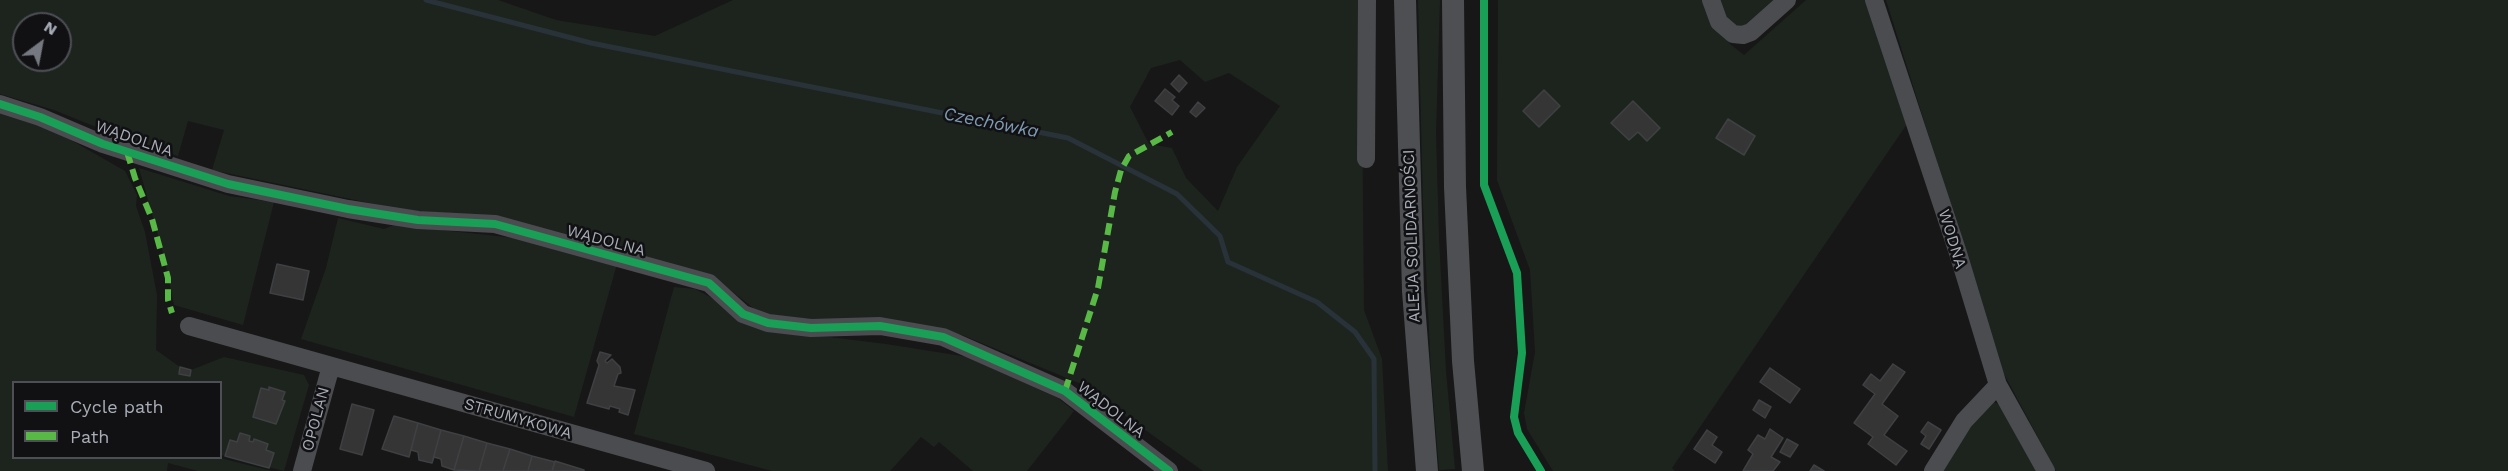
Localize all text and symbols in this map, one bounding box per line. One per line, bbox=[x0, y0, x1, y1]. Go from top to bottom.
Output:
north arrow bbox=[12, 12, 72, 72]
text: N bbox=[41, 17, 61, 39]
water label: Czechówka bbox=[942, 103, 1040, 143]
street label: WĄDOLNA bbox=[93, 117, 175, 161]
street label: ALEJA SOLIDARNOŚCI bbox=[1399, 149, 1425, 323]
street label: WODNA bbox=[1934, 207, 1970, 271]
street label: WĄDOLNA bbox=[565, 221, 647, 261]
street label: WĄDOLNA bbox=[1073, 378, 1149, 442]
legend bbox=[12, 381, 222, 459]
street label: OPOLAN bbox=[298, 385, 334, 453]
street label: STRUMYKOWA bbox=[462, 394, 574, 444]
text: Cycle path bbox=[70, 396, 164, 417]
text: Path bbox=[70, 426, 110, 447]

